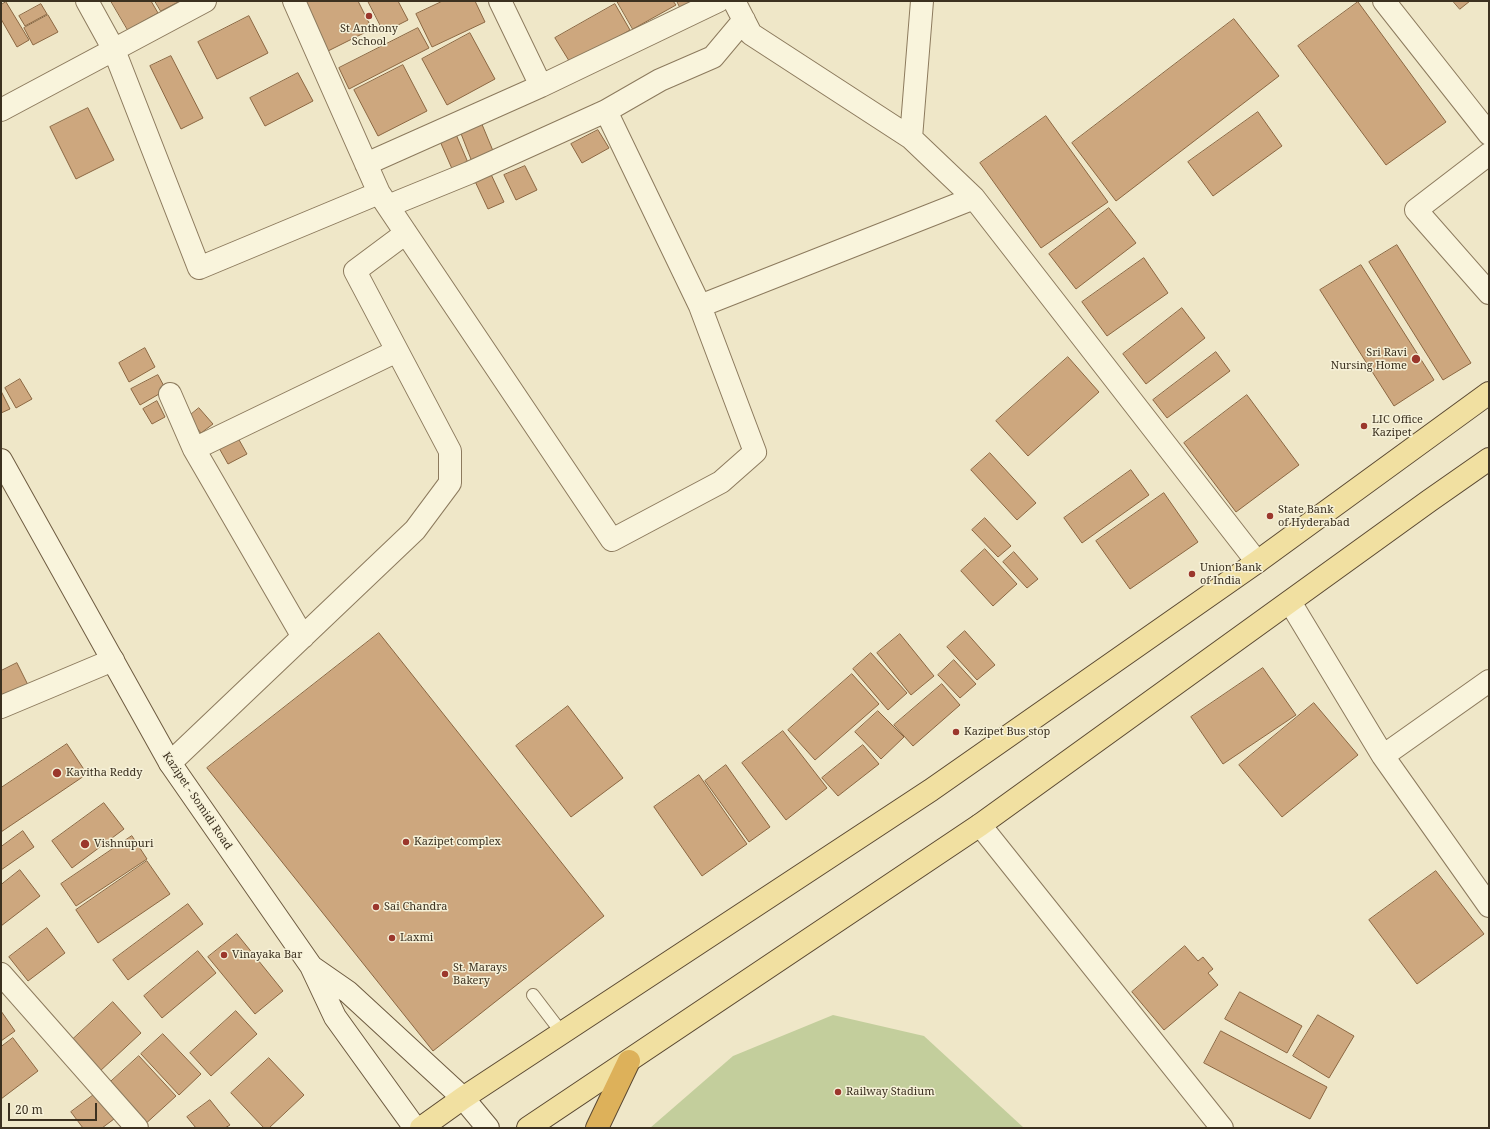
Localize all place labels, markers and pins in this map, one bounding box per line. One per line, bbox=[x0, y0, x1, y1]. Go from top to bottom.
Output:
marker: St Anthony School bbox=[364, 11, 374, 21]
place label: St Anthony School bbox=[340, 22, 398, 48]
place label: Sri Ravi Nursing Home bbox=[1331, 346, 1407, 372]
marker: Sri Ravi Nursing Home bbox=[1410, 353, 1422, 365]
place label: LIC Office Kazipet bbox=[1372, 413, 1423, 439]
marker: LIC Office Kazipet bbox=[1359, 421, 1369, 431]
place label: State Bank of Hyderabad bbox=[1278, 503, 1350, 529]
marker: State Bank of Hyderabad bbox=[1265, 511, 1275, 521]
place label: Union Bank of India bbox=[1200, 561, 1262, 587]
marker: Union Bank of India bbox=[1187, 569, 1197, 579]
place label: Kazipet Bus stop bbox=[964, 725, 1050, 739]
marker: Kazipet Bus stop bbox=[951, 727, 961, 737]
place label: Kavitha Reddy bbox=[66, 766, 143, 780]
marker: Kavitha Reddy bbox=[51, 767, 63, 779]
place label: Kazipet complex bbox=[414, 835, 501, 849]
place label: Vishnupuri bbox=[94, 837, 153, 851]
marker: Kazipet complex bbox=[401, 837, 411, 847]
marker: Vishnupuri bbox=[79, 838, 91, 850]
place label: Sai Chandra bbox=[384, 900, 447, 914]
marker: Sai Chandra bbox=[371, 902, 381, 912]
place label: Laxmi bbox=[400, 931, 433, 945]
marker: Laxmi bbox=[387, 933, 397, 943]
place label: Vinayaka Bar bbox=[232, 948, 302, 962]
marker: Vinayaka Bar bbox=[219, 950, 229, 960]
place label: St. Marays Bakery bbox=[453, 961, 507, 987]
marker: St. Marays Bakery bbox=[440, 969, 450, 979]
place label: Railway Stadium bbox=[846, 1085, 935, 1099]
marker: Railway Stadium bbox=[833, 1087, 843, 1097]

